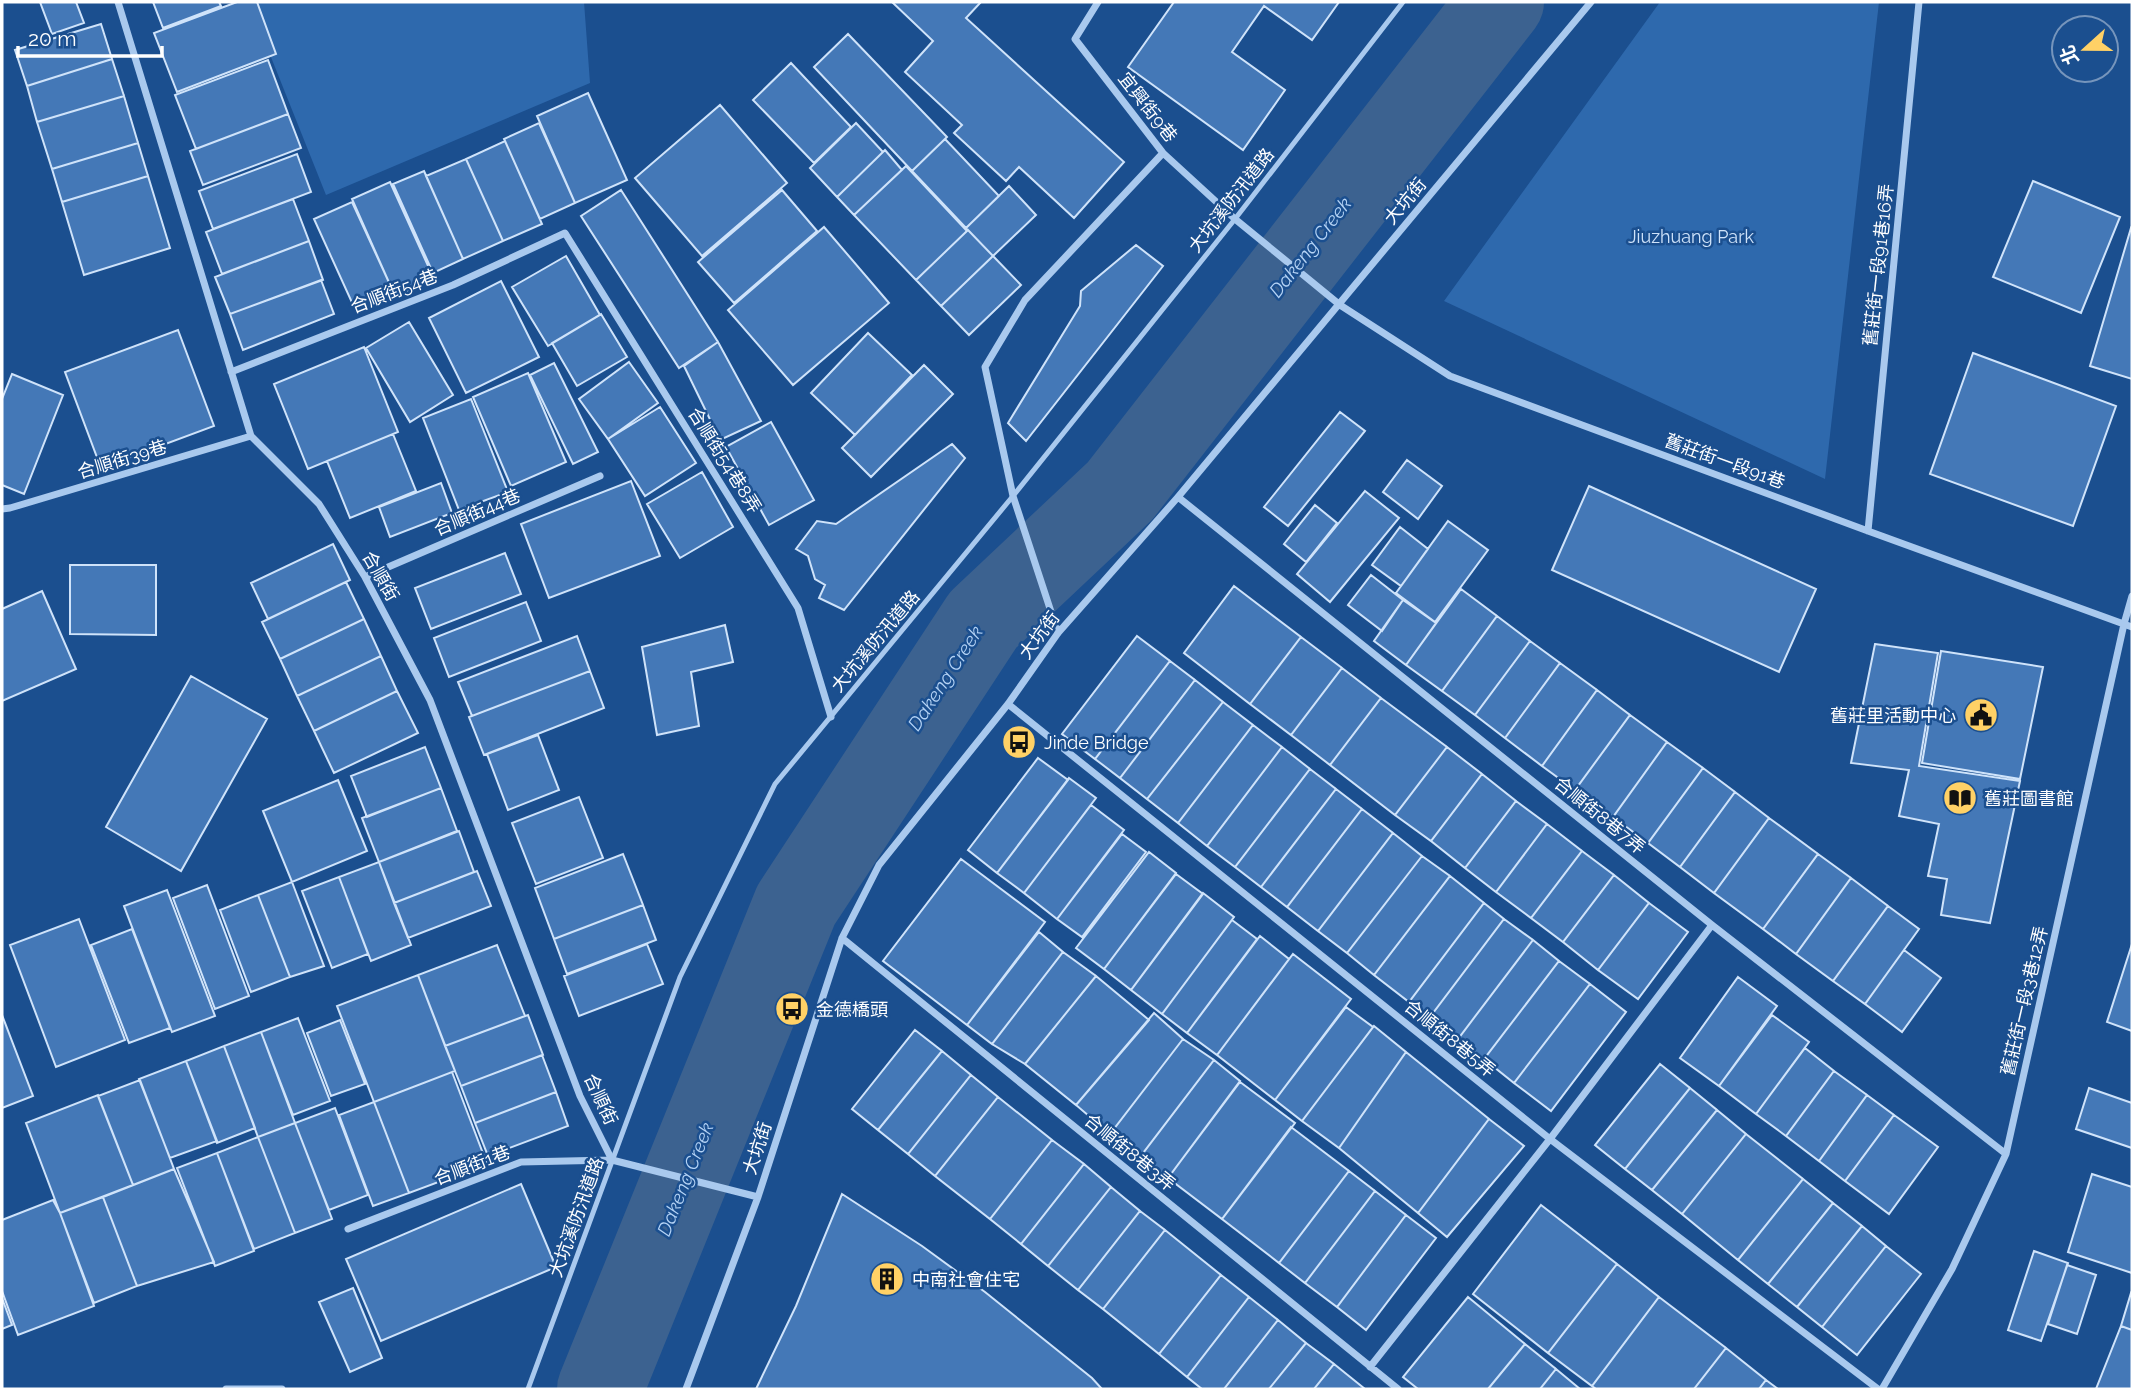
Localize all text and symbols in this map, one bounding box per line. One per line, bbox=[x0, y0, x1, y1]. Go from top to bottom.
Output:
scale bar bbox=[18, 14, 161, 58]
north arrow bbox=[2050, 14, 2120, 84]
text: 20 m bbox=[28, 26, 76, 51]
text: 北 bbox=[2055, 42, 2083, 68]
street label: 宜興街9巷 bbox=[1114, 68, 1182, 146]
street label: 大坑溪防汛道路 bbox=[1184, 144, 1278, 256]
street label: 大坑街 bbox=[1380, 174, 1430, 228]
street label: 舊莊街一段91巷16弄 bbox=[1859, 183, 1897, 347]
water label: Dakeng Creek bbox=[1264, 193, 1356, 301]
park label: Jiuzhuang Park bbox=[1628, 226, 1754, 247]
street label: 合順街54巷 bbox=[347, 265, 441, 317]
street label: 合順街54巷8弄 bbox=[684, 403, 766, 517]
street label: 舊莊街一段91巷 bbox=[1662, 430, 1788, 492]
street label: 合順街39巷 bbox=[75, 435, 169, 483]
street label: 合順街44巷 bbox=[431, 484, 523, 540]
street label: 合順街 bbox=[358, 547, 404, 605]
street label: 大坑溪防汛道路 bbox=[826, 586, 924, 696]
street label: 大坑街 bbox=[1014, 607, 1064, 663]
water label: Dakeng Creek bbox=[903, 621, 987, 735]
public building icon: 舊莊里活動中心 bbox=[1962, 696, 2000, 734]
place label: 舊莊里活動中心 bbox=[1830, 705, 1956, 726]
bus stop icon: Jinde Bridge bbox=[1000, 723, 1038, 761]
place label: Jinde Bridge bbox=[1044, 732, 1149, 753]
street label: 合順街8巷7弄 bbox=[1551, 772, 1649, 858]
library icon: 舊莊圖書館 bbox=[1941, 779, 1979, 817]
place label: 舊莊圖書館 bbox=[1984, 788, 2074, 809]
street label: 舊莊街一段3巷12弄 bbox=[1997, 924, 2051, 1078]
bus stop icon: 金德橋頭 bbox=[773, 990, 811, 1028]
street label: 合順街8巷5弄 bbox=[1400, 995, 1500, 1081]
place label: 金德橋頭 bbox=[816, 999, 888, 1020]
street label: 合順街 bbox=[580, 1070, 622, 1128]
street label: 合順街8巷3弄 bbox=[1081, 1109, 1179, 1195]
water label: Dakeng Creek bbox=[652, 1119, 718, 1239]
street label: 大坑街 bbox=[739, 1119, 775, 1177]
street label: 合順街1巷 bbox=[431, 1141, 513, 1189]
street label: 大坑溪防汛道路 bbox=[545, 1154, 607, 1280]
building icon: 中南社會住宅 bbox=[868, 1260, 906, 1298]
place label: 中南社會住宅 bbox=[912, 1269, 1020, 1290]

